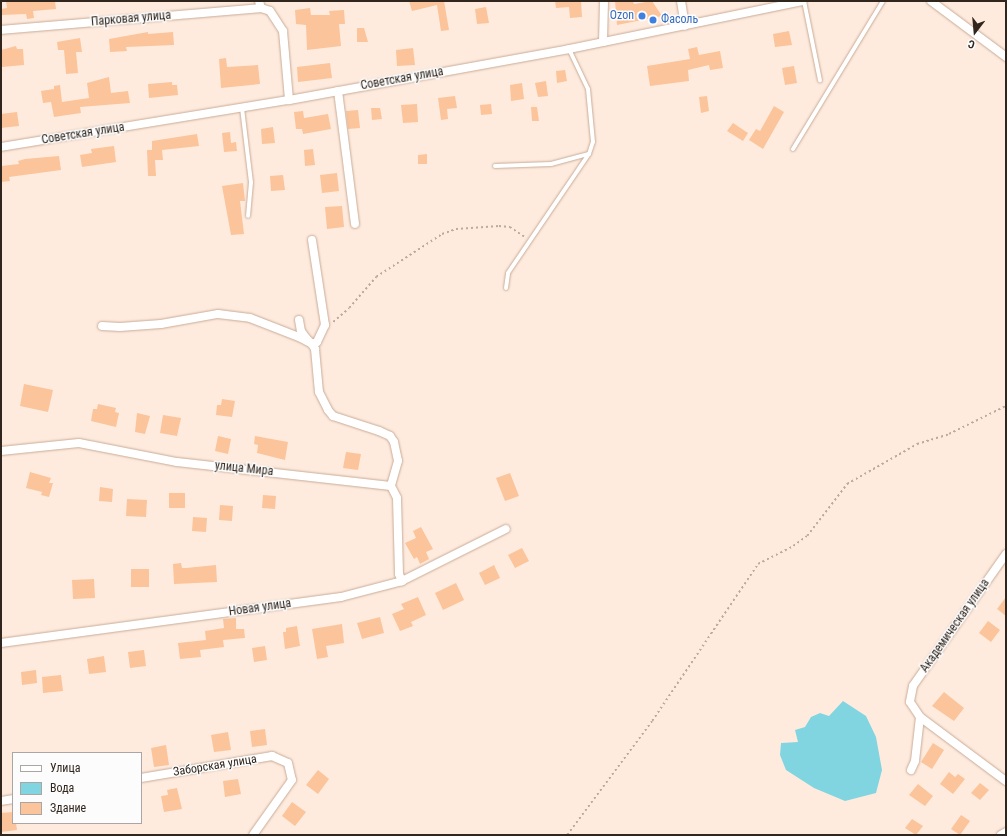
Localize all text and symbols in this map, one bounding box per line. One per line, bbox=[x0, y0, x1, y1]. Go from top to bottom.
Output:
street label: Парковая улица bbox=[90, 8, 172, 30]
place label: Ozon bbox=[610, 9, 634, 23]
marker: Ozon bbox=[637, 11, 647, 21]
north arrow bbox=[955, 12, 995, 52]
place label: Фасоль bbox=[661, 13, 698, 27]
marker: Фасоль bbox=[648, 15, 658, 25]
text: С bbox=[967, 37, 976, 51]
street label: Советская улица bbox=[360, 65, 444, 93]
street label: Советская улица bbox=[41, 120, 125, 148]
street label: улица Мира bbox=[214, 459, 274, 479]
street label: Академическая улица bbox=[917, 577, 993, 675]
street label: Новая улица bbox=[228, 596, 292, 620]
legend bbox=[12, 752, 142, 824]
street label: Заборская улица bbox=[172, 752, 258, 780]
text: Улица bbox=[50, 761, 80, 775]
text: Вода bbox=[50, 781, 74, 795]
text: Здание bbox=[50, 801, 86, 815]

